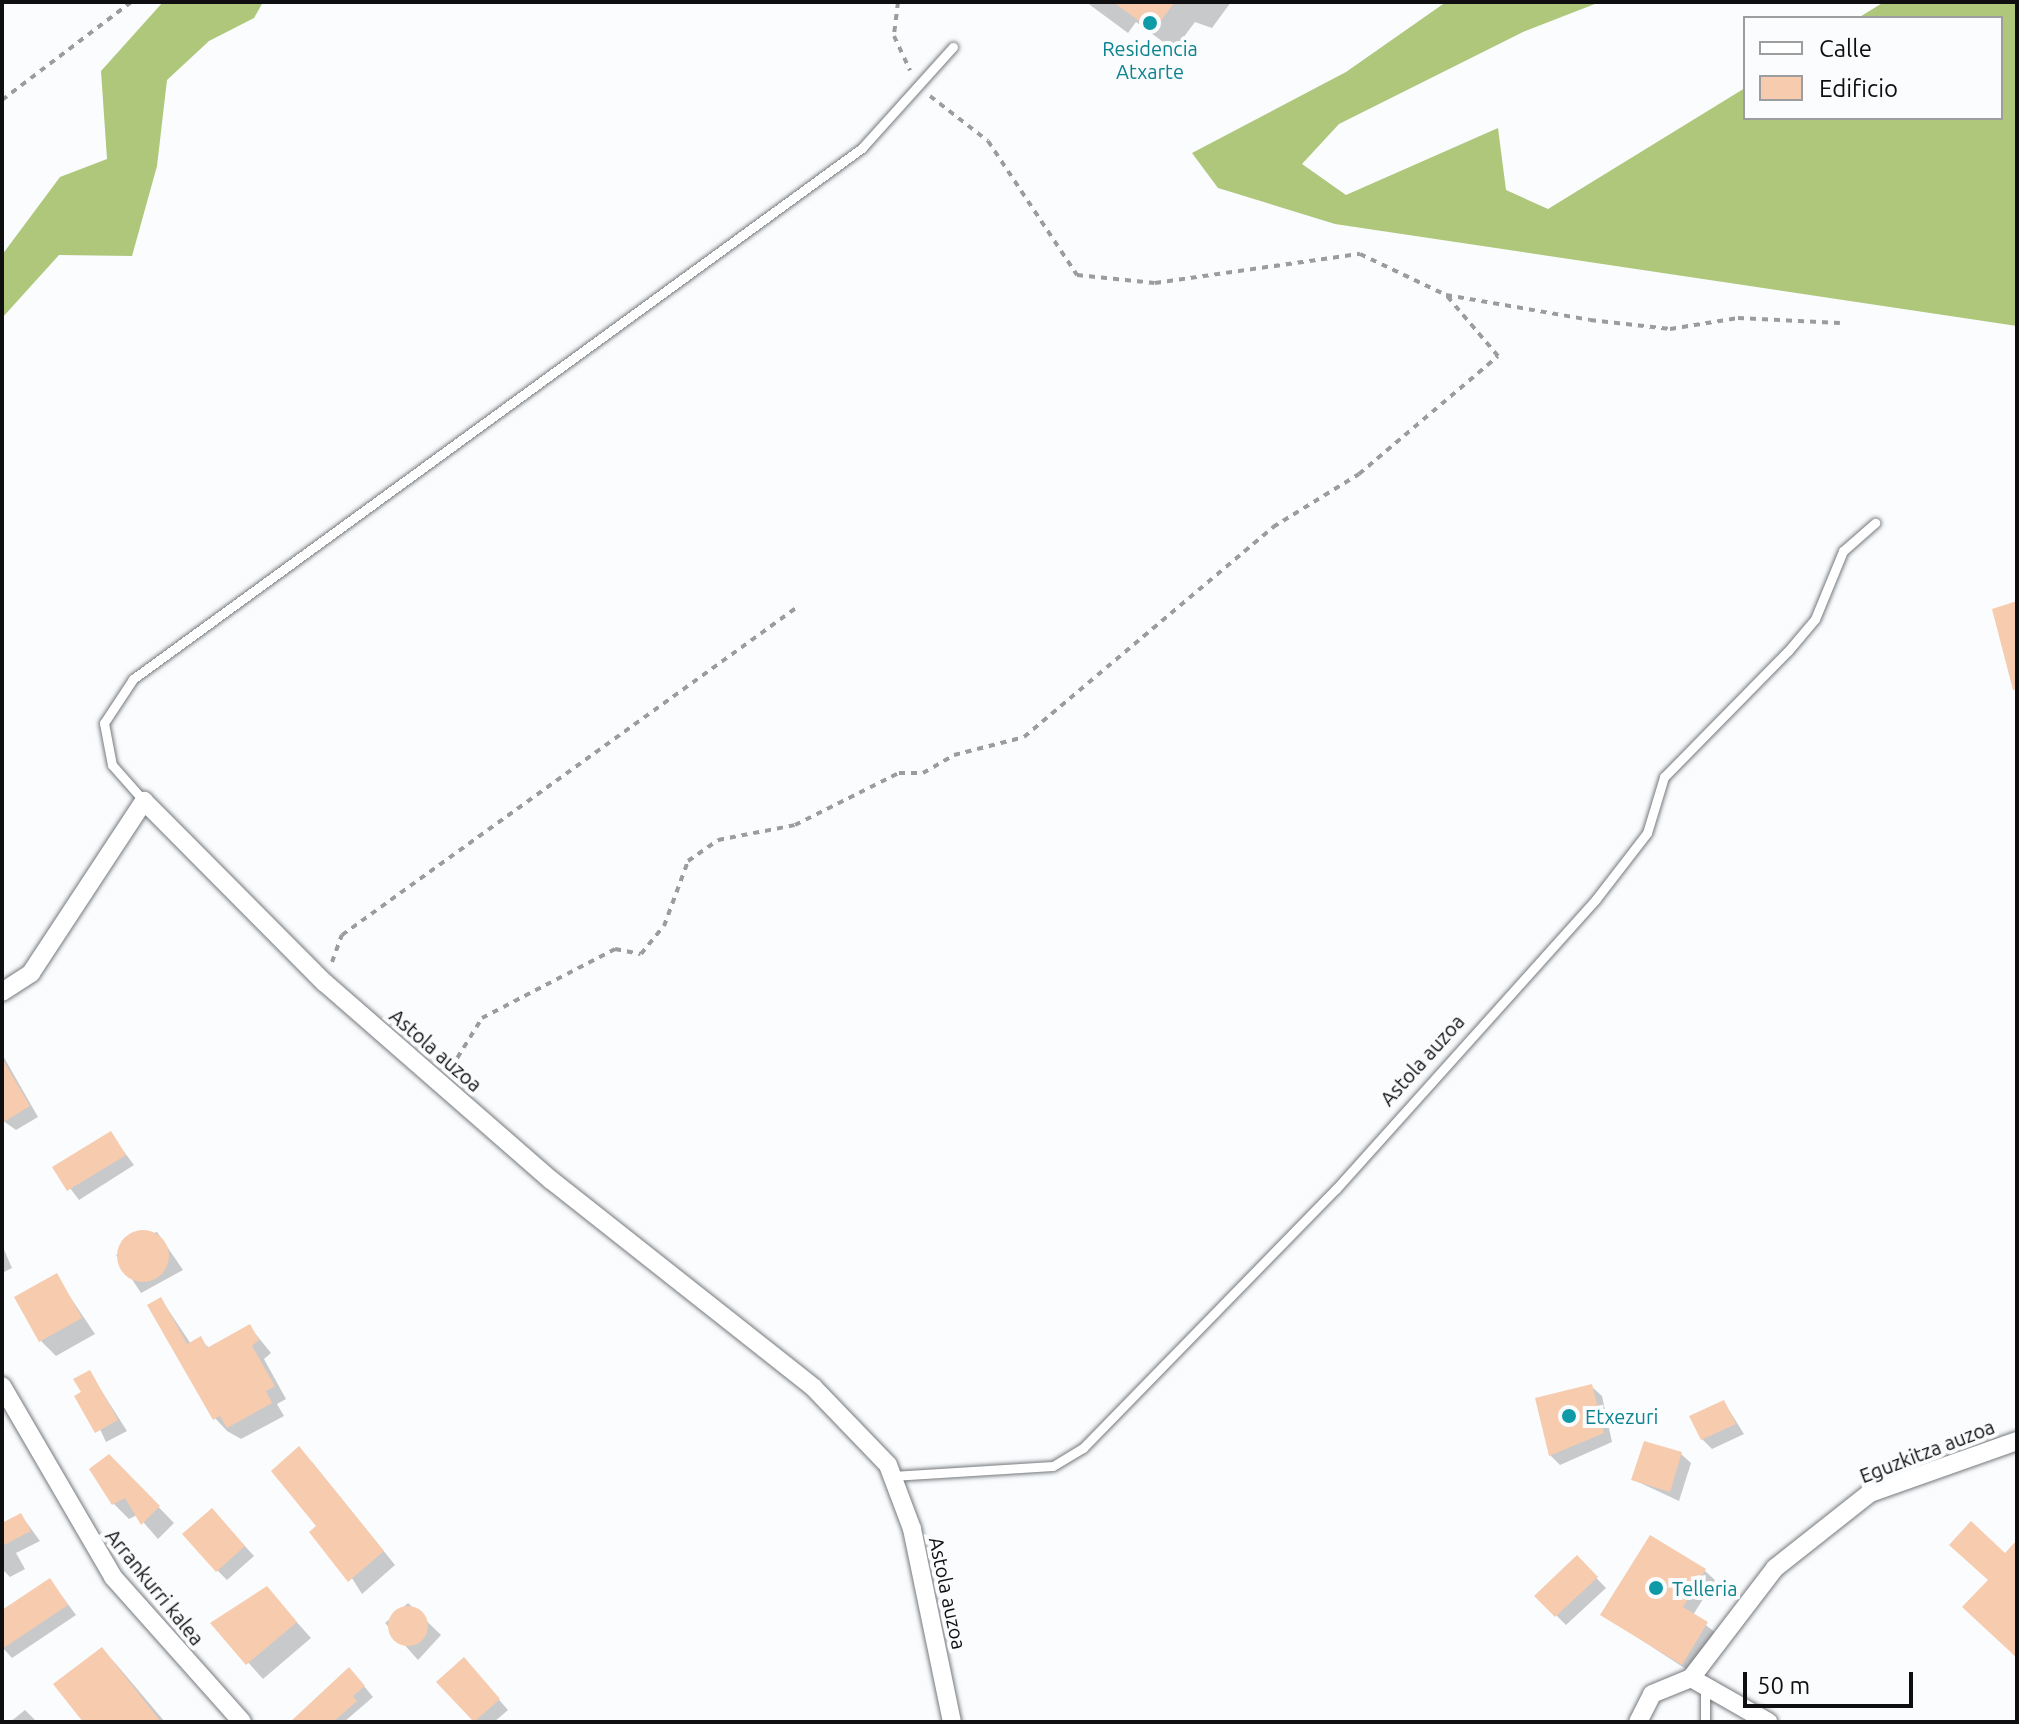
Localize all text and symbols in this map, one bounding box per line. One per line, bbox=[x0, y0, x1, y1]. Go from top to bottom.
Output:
marker: Residencia Atxarte bbox=[1141, 14, 1159, 32]
legend bbox=[1743, 16, 2003, 120]
text: Calle bbox=[1819, 35, 1872, 62]
place label: Residencia Atxarte bbox=[1102, 36, 1198, 83]
text: Edificio bbox=[1819, 75, 1898, 102]
street label: Astola auzoa bbox=[385, 1003, 487, 1097]
street label: Astola auzoa bbox=[1375, 1010, 1469, 1110]
place label: Etxezuri bbox=[1585, 1404, 1658, 1428]
marker: Etxezuri bbox=[1560, 1407, 1578, 1425]
street label: Eguzkitza auzoa bbox=[1856, 1414, 1998, 1488]
street label: Arrankurri kalea bbox=[101, 1524, 209, 1650]
street label: Astola auzoa bbox=[924, 1535, 972, 1651]
place label: Telleria bbox=[1672, 1576, 1737, 1600]
marker: Telleria bbox=[1647, 1579, 1665, 1597]
scale bar bbox=[1747, 1656, 1917, 1706]
text: 50 m bbox=[1757, 1672, 1810, 1699]

